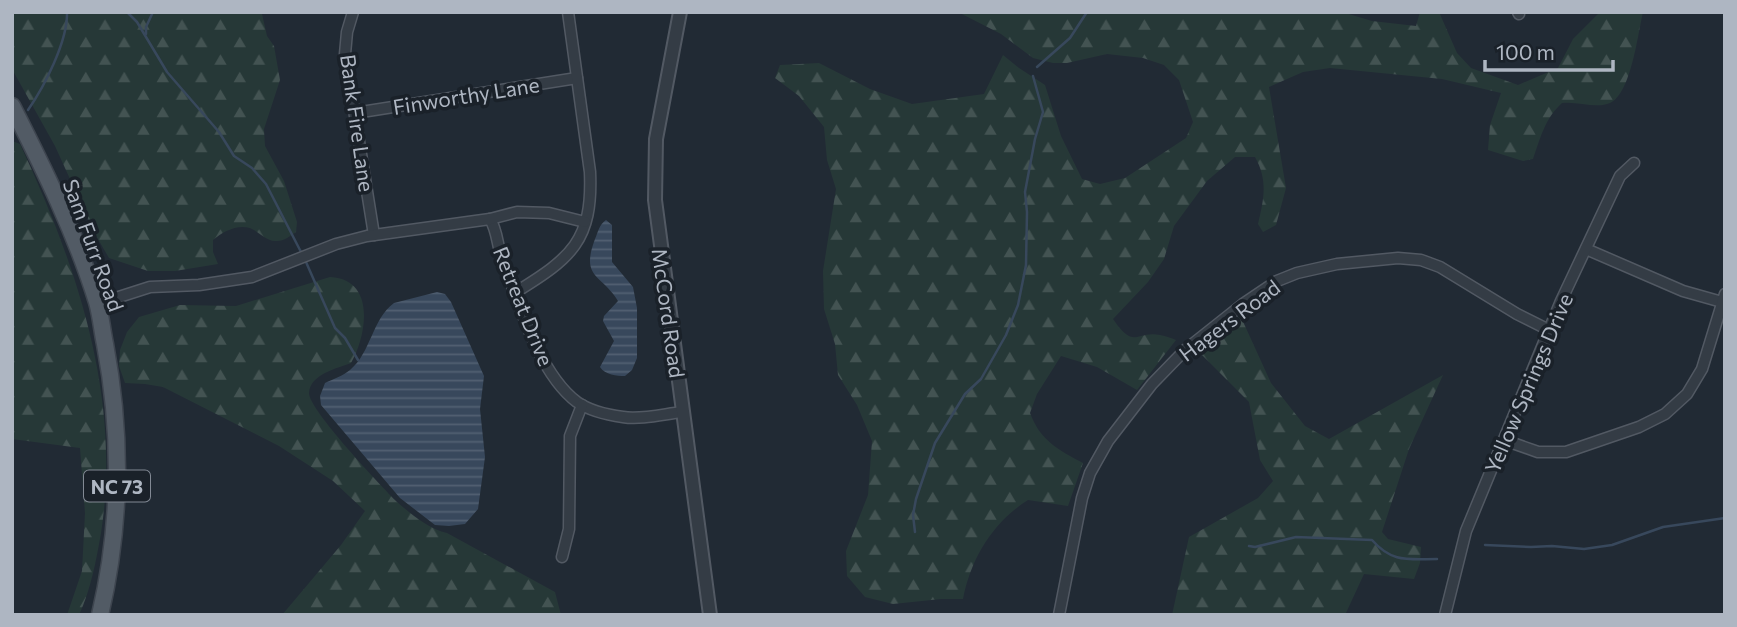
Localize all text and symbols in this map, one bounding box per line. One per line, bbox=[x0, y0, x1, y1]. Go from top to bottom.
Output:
scale bar bbox=[1485, 28, 1613, 72]
text: 100 m bbox=[1496, 39, 1555, 64]
street label: Bank Fire Lane bbox=[336, 53, 380, 193]
street label: Finworthy Lane bbox=[391, 71, 541, 119]
street label: Sam Furr Road bbox=[58, 175, 130, 315]
street label: Retreat Drive bbox=[489, 243, 559, 369]
street label: McCord Road bbox=[648, 247, 690, 379]
street label: Hagers Road bbox=[1174, 274, 1284, 366]
street label: Yellow Springs Drive bbox=[1479, 289, 1577, 477]
road number: NC 73 bbox=[84, 471, 150, 502]

